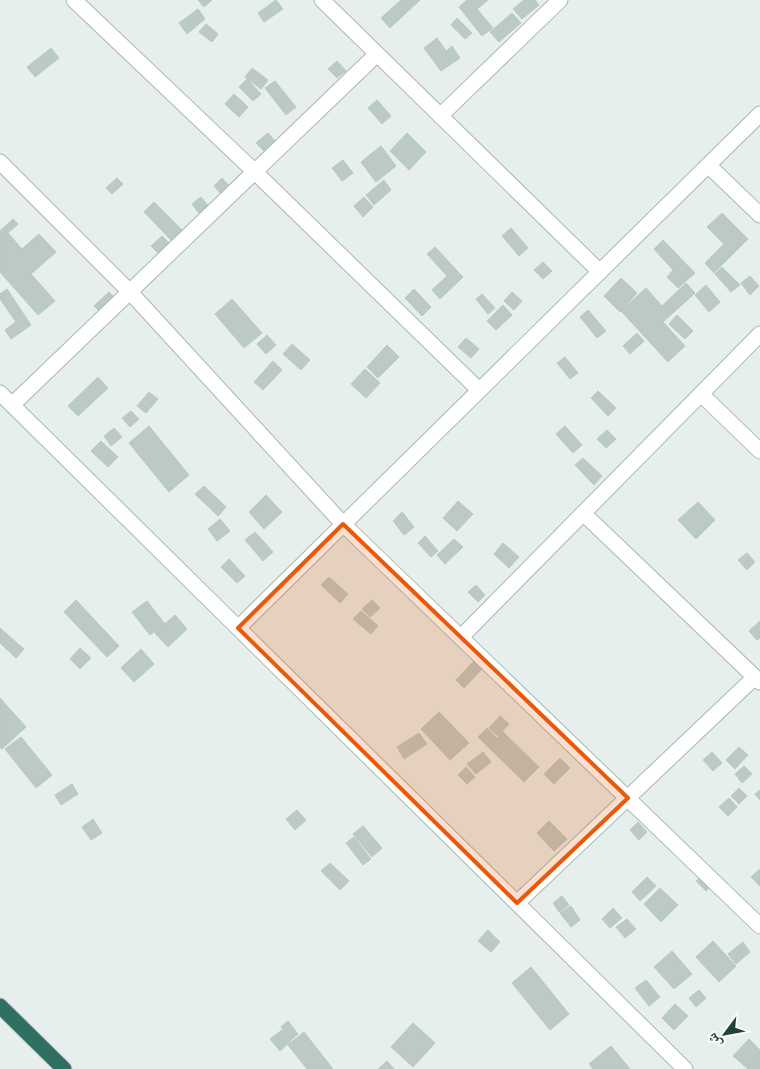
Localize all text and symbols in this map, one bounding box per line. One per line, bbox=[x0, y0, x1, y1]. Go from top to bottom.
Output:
north arrow bbox=[700, 1009, 750, 1059]
text: ش bbox=[702, 1030, 726, 1052]

